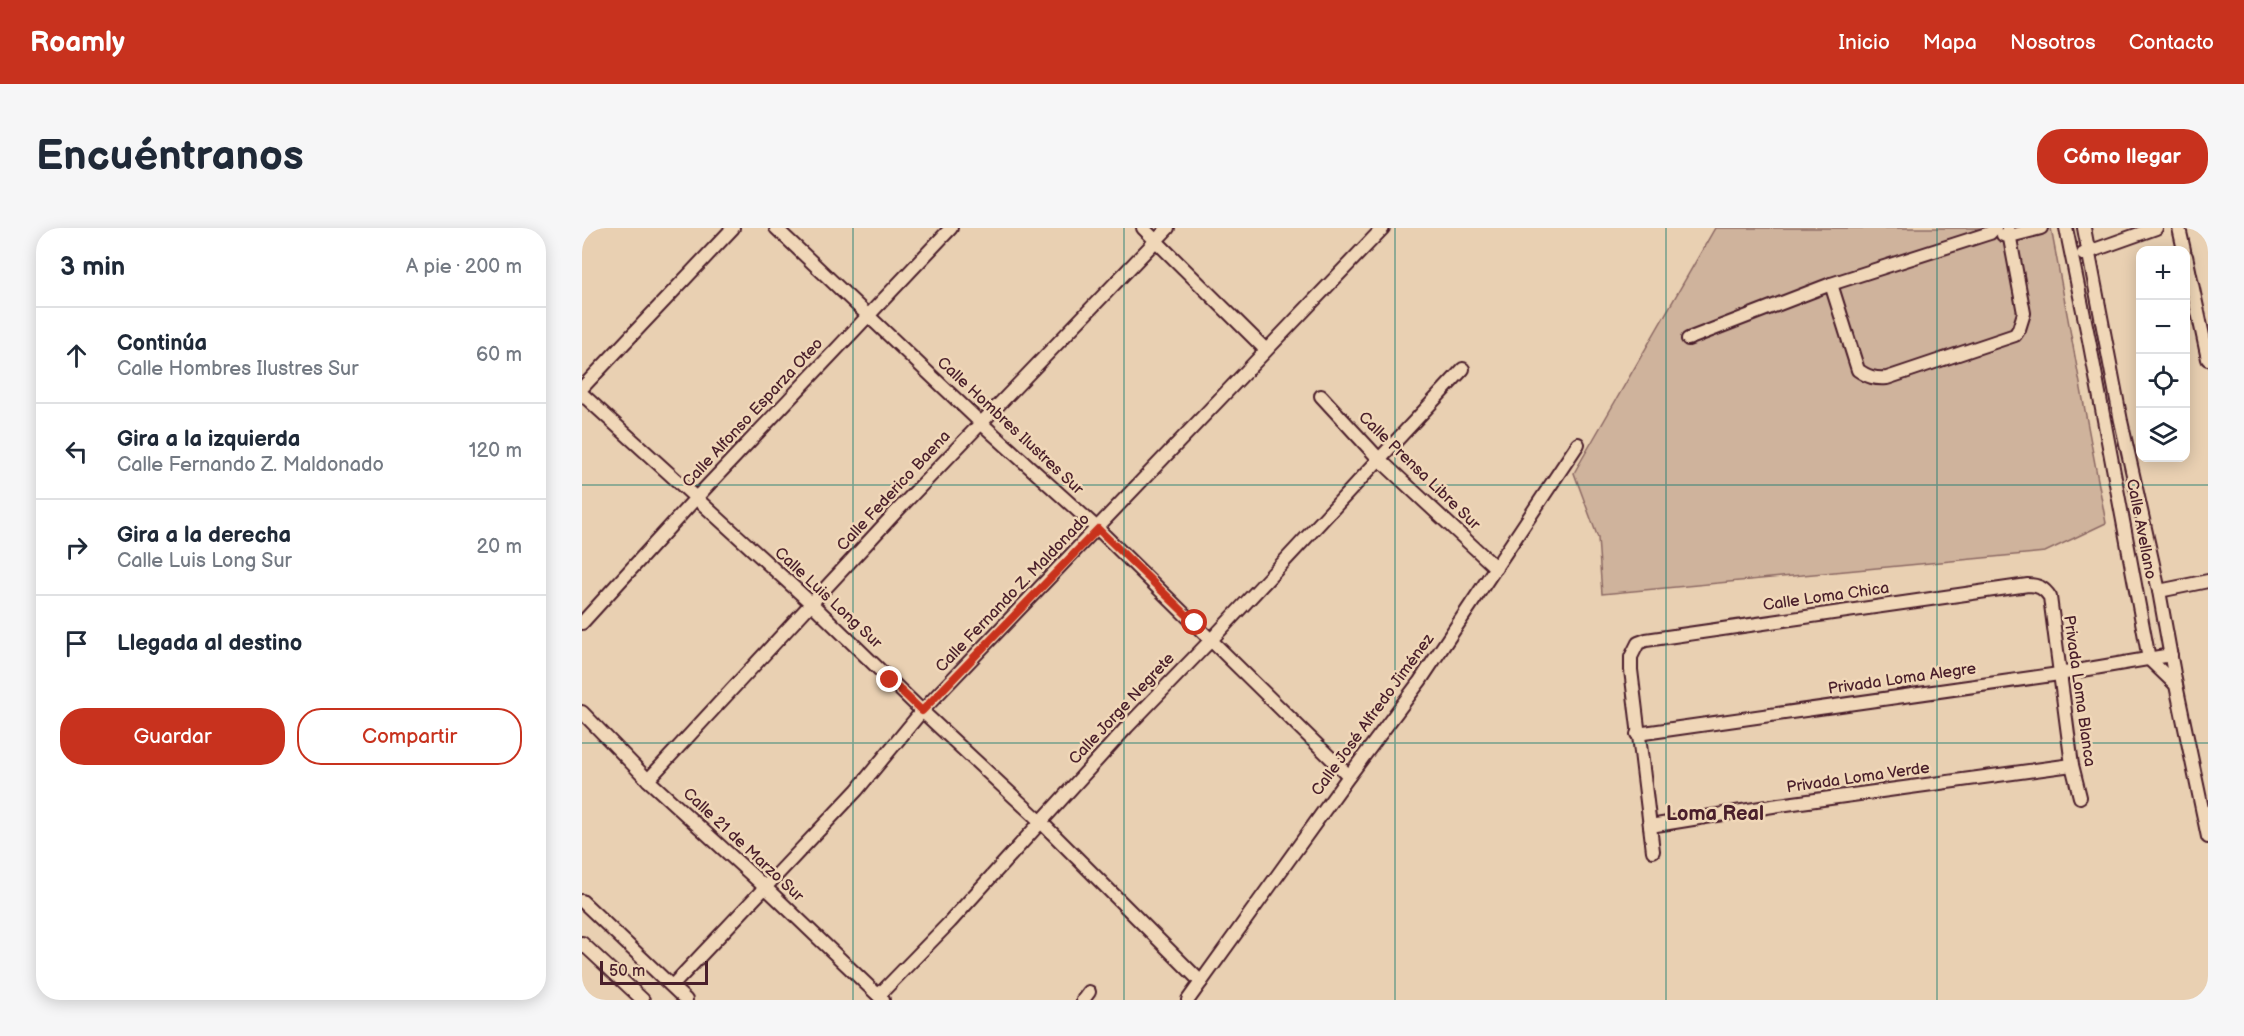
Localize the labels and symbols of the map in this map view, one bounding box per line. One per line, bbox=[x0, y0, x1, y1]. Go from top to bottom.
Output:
street label: Calle Alfonso Esparza Oteo bbox=[679, 334, 827, 492]
street label: Calle Hombres Ilustres Sur bbox=[933, 353, 1087, 499]
street label: Calle Prensa Libre Sur bbox=[1354, 408, 1484, 534]
street label: Calle Federico Baena bbox=[833, 427, 955, 555]
street label: Calle Avellano bbox=[2122, 477, 2160, 581]
street label: Calle Fernando Z. Maldonado bbox=[932, 510, 1094, 676]
street label: Calle Luis Long Sur bbox=[770, 543, 886, 653]
street label: Calle Loma Chica bbox=[1762, 579, 1890, 615]
route start bbox=[1181, 609, 1207, 635]
street label: Privada Loma Blanca bbox=[2059, 614, 2099, 768]
street label: Calle José Alfredo Jiménez bbox=[1308, 630, 1438, 800]
street label: Calle Jorge Negrete bbox=[1065, 649, 1179, 769]
street label: Privada Loma Alegre bbox=[1827, 659, 1978, 699]
route end bbox=[876, 666, 902, 692]
street label: Privada Loma Verde bbox=[1785, 758, 1931, 797]
street label: Calle 21 de Marzo Sur bbox=[679, 784, 807, 906]
district label: Loma Real bbox=[1666, 802, 1764, 826]
scale bar bbox=[600, 958, 708, 986]

